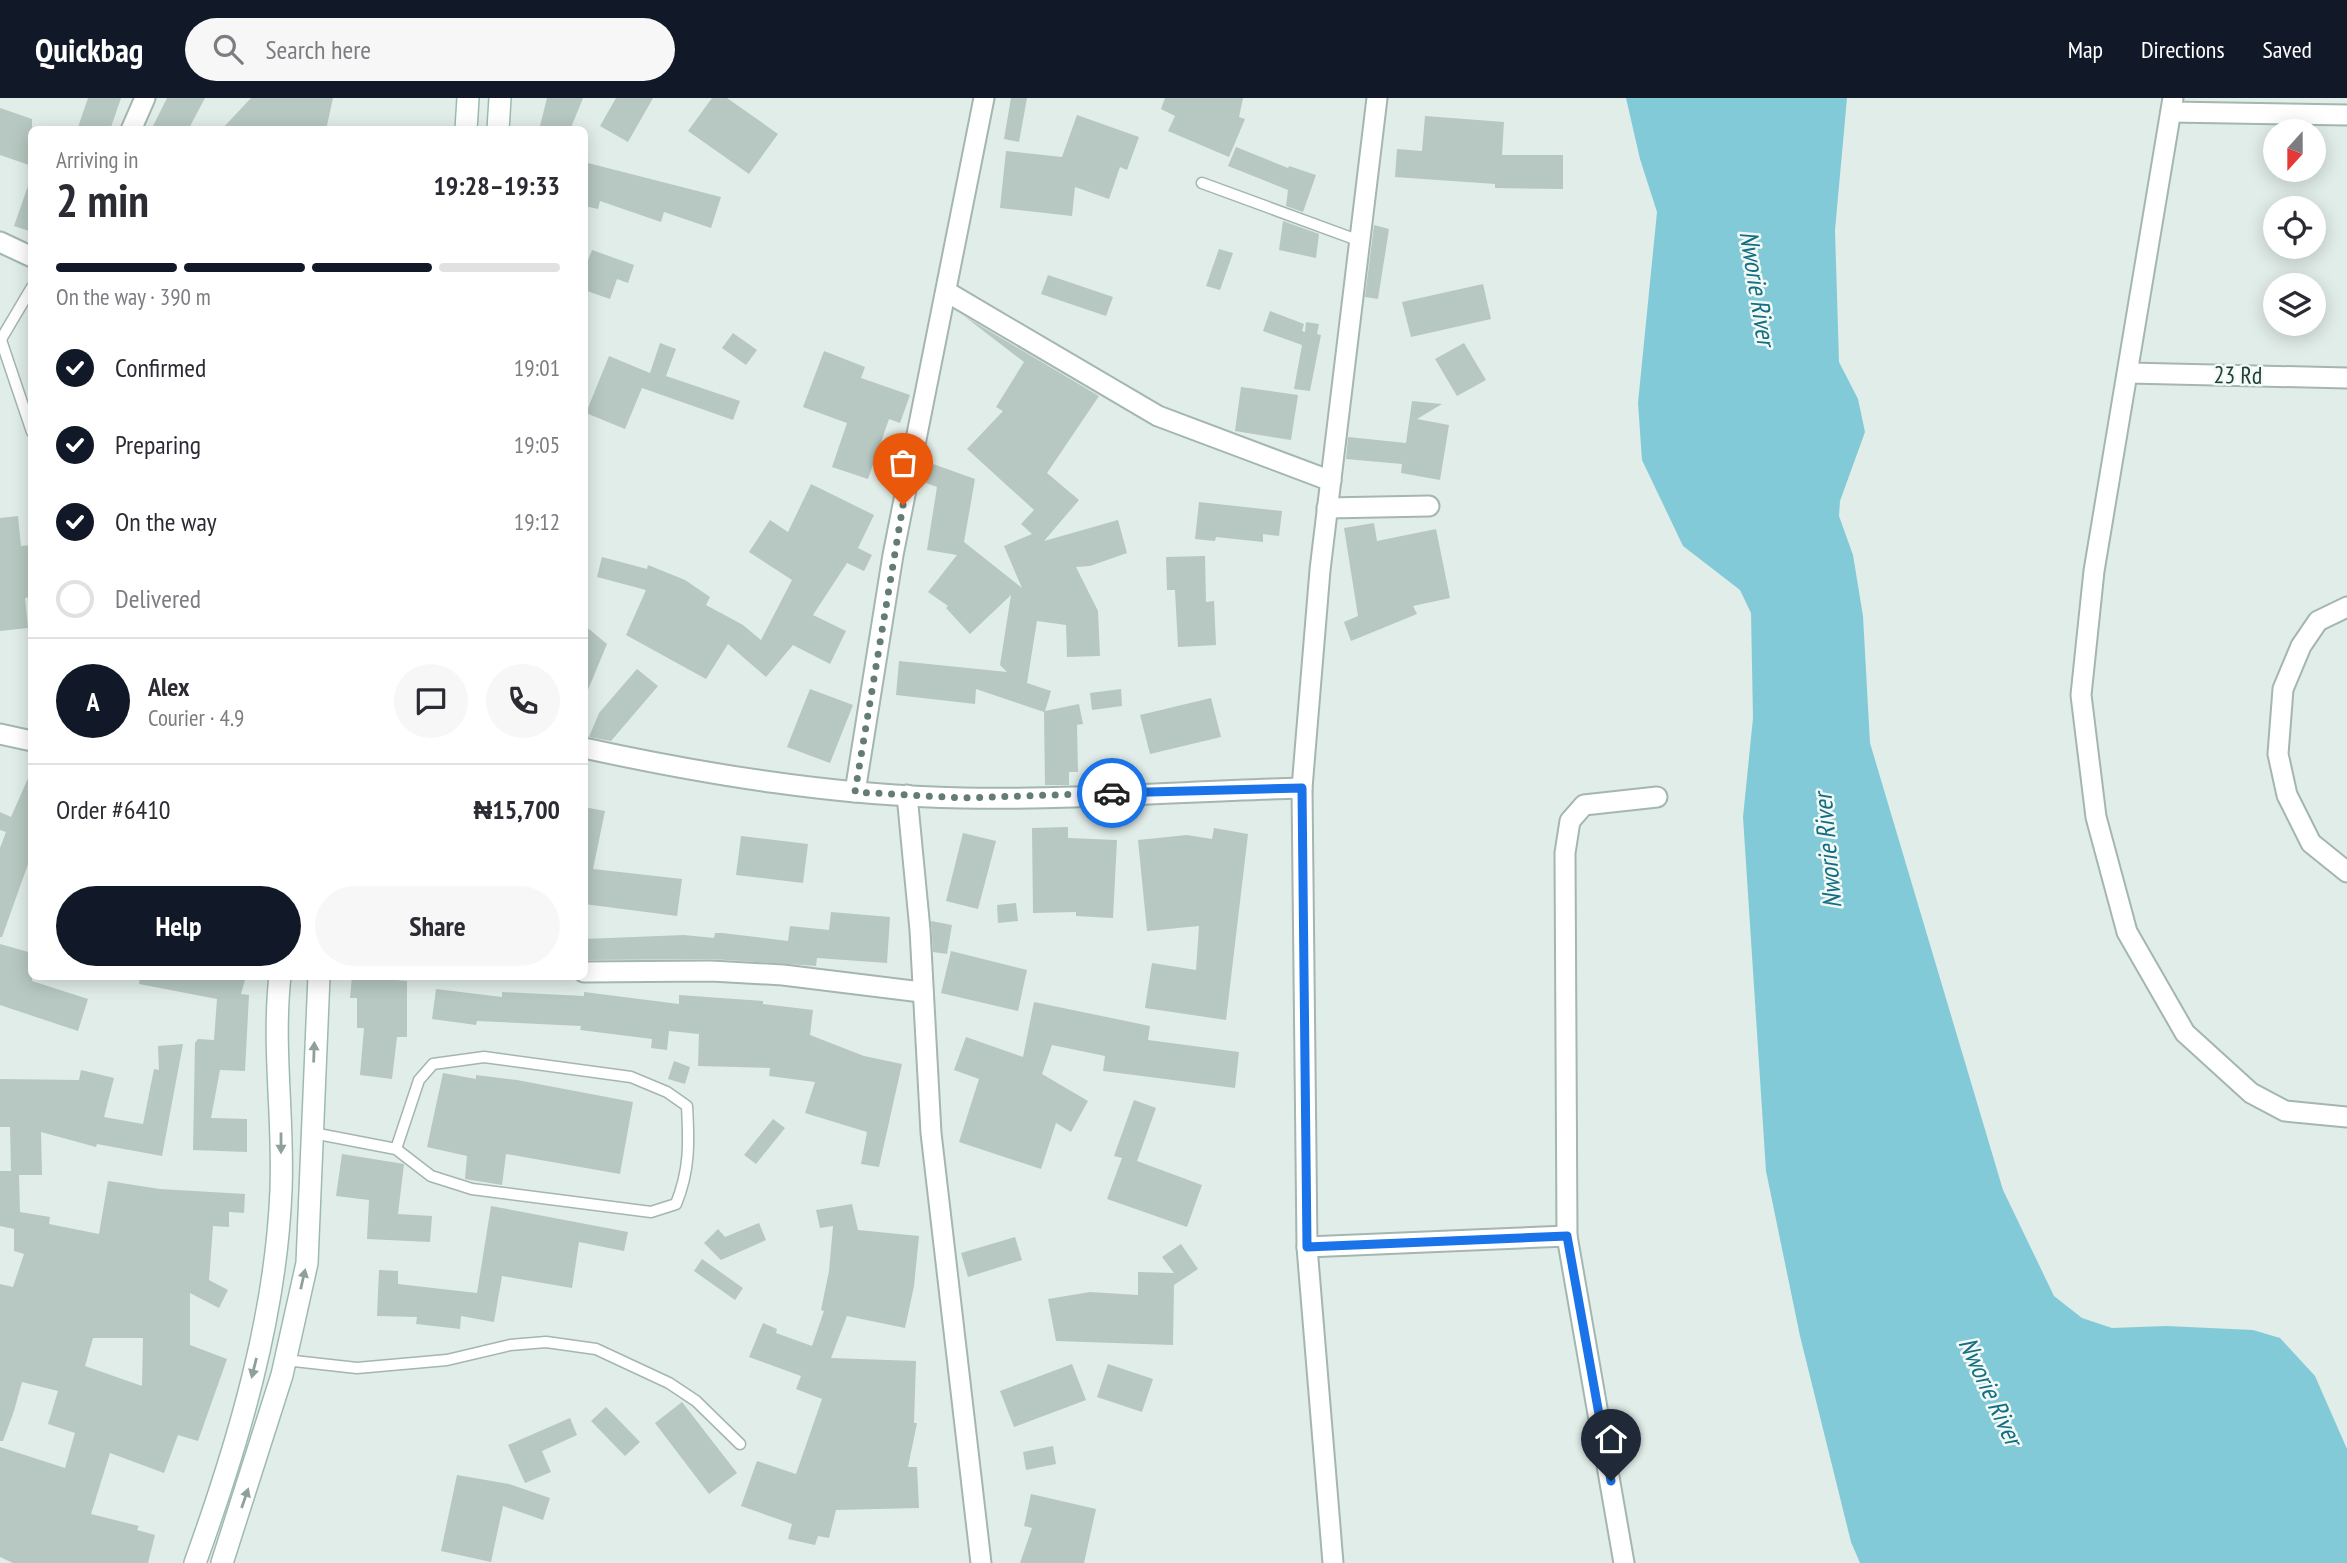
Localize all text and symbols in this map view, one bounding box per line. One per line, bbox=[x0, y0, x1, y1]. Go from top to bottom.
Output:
search box bbox=[185, 18, 675, 81]
text: Quickbag bbox=[35, 28, 143, 71]
icon: search bbox=[209, 30, 247, 68]
text: Search here bbox=[265, 33, 371, 66]
text: Map bbox=[2068, 34, 2103, 65]
text: Directions bbox=[2141, 34, 2225, 65]
text: Saved bbox=[2263, 34, 2312, 65]
north arrow bbox=[2263, 119, 2326, 182]
map controls bbox=[2263, 119, 2326, 336]
text: Arriving in bbox=[56, 145, 138, 174]
text: 19:28–19:33 bbox=[433, 169, 560, 202]
text: 2 min bbox=[56, 170, 149, 230]
button: locate bbox=[2263, 196, 2326, 259]
water label: Nworie River bbox=[1733, 228, 1784, 351]
button: layers bbox=[2263, 273, 2326, 336]
text: On the way · 390 m bbox=[56, 282, 211, 311]
icon: check bbox=[56, 349, 94, 387]
text: Confirmed bbox=[115, 351, 206, 384]
text: 19:01 bbox=[514, 353, 560, 382]
street label: 23 Rd bbox=[2213, 359, 2263, 391]
icon: check bbox=[56, 426, 94, 464]
text: Preparing bbox=[115, 428, 201, 461]
text: 19:05 bbox=[514, 430, 560, 459]
pin bbox=[873, 433, 933, 505]
icon: bag bbox=[884, 444, 922, 482]
icon: check bbox=[56, 503, 94, 541]
text: On the way bbox=[115, 505, 217, 538]
text: 19:12 bbox=[514, 507, 560, 536]
text: Delivered bbox=[115, 582, 201, 615]
button: chat bbox=[394, 664, 468, 738]
button: phone bbox=[486, 664, 560, 738]
text: Alex bbox=[148, 670, 189, 703]
text: A bbox=[86, 685, 100, 718]
text: Courier · 4.9 bbox=[148, 703, 244, 732]
courier bbox=[1077, 758, 1147, 828]
icon: car bbox=[1093, 774, 1131, 812]
water label: Nworie River bbox=[1805, 788, 1848, 910]
text: Order #6410 bbox=[56, 793, 171, 826]
text: ₦15,700 bbox=[473, 793, 560, 826]
button: Help bbox=[56, 886, 301, 966]
button: Share bbox=[315, 886, 560, 966]
one-way arrow bbox=[308, 1041, 319, 1063]
one-way arrow bbox=[275, 1132, 287, 1154]
one-way arrow bbox=[298, 1268, 309, 1290]
water label: Nworie River bbox=[1952, 1332, 2032, 1454]
one-way arrow bbox=[248, 1357, 259, 1379]
pin bbox=[1581, 1409, 1641, 1481]
icon: home bbox=[1592, 1420, 1630, 1458]
one-way arrow bbox=[240, 1488, 251, 1509]

